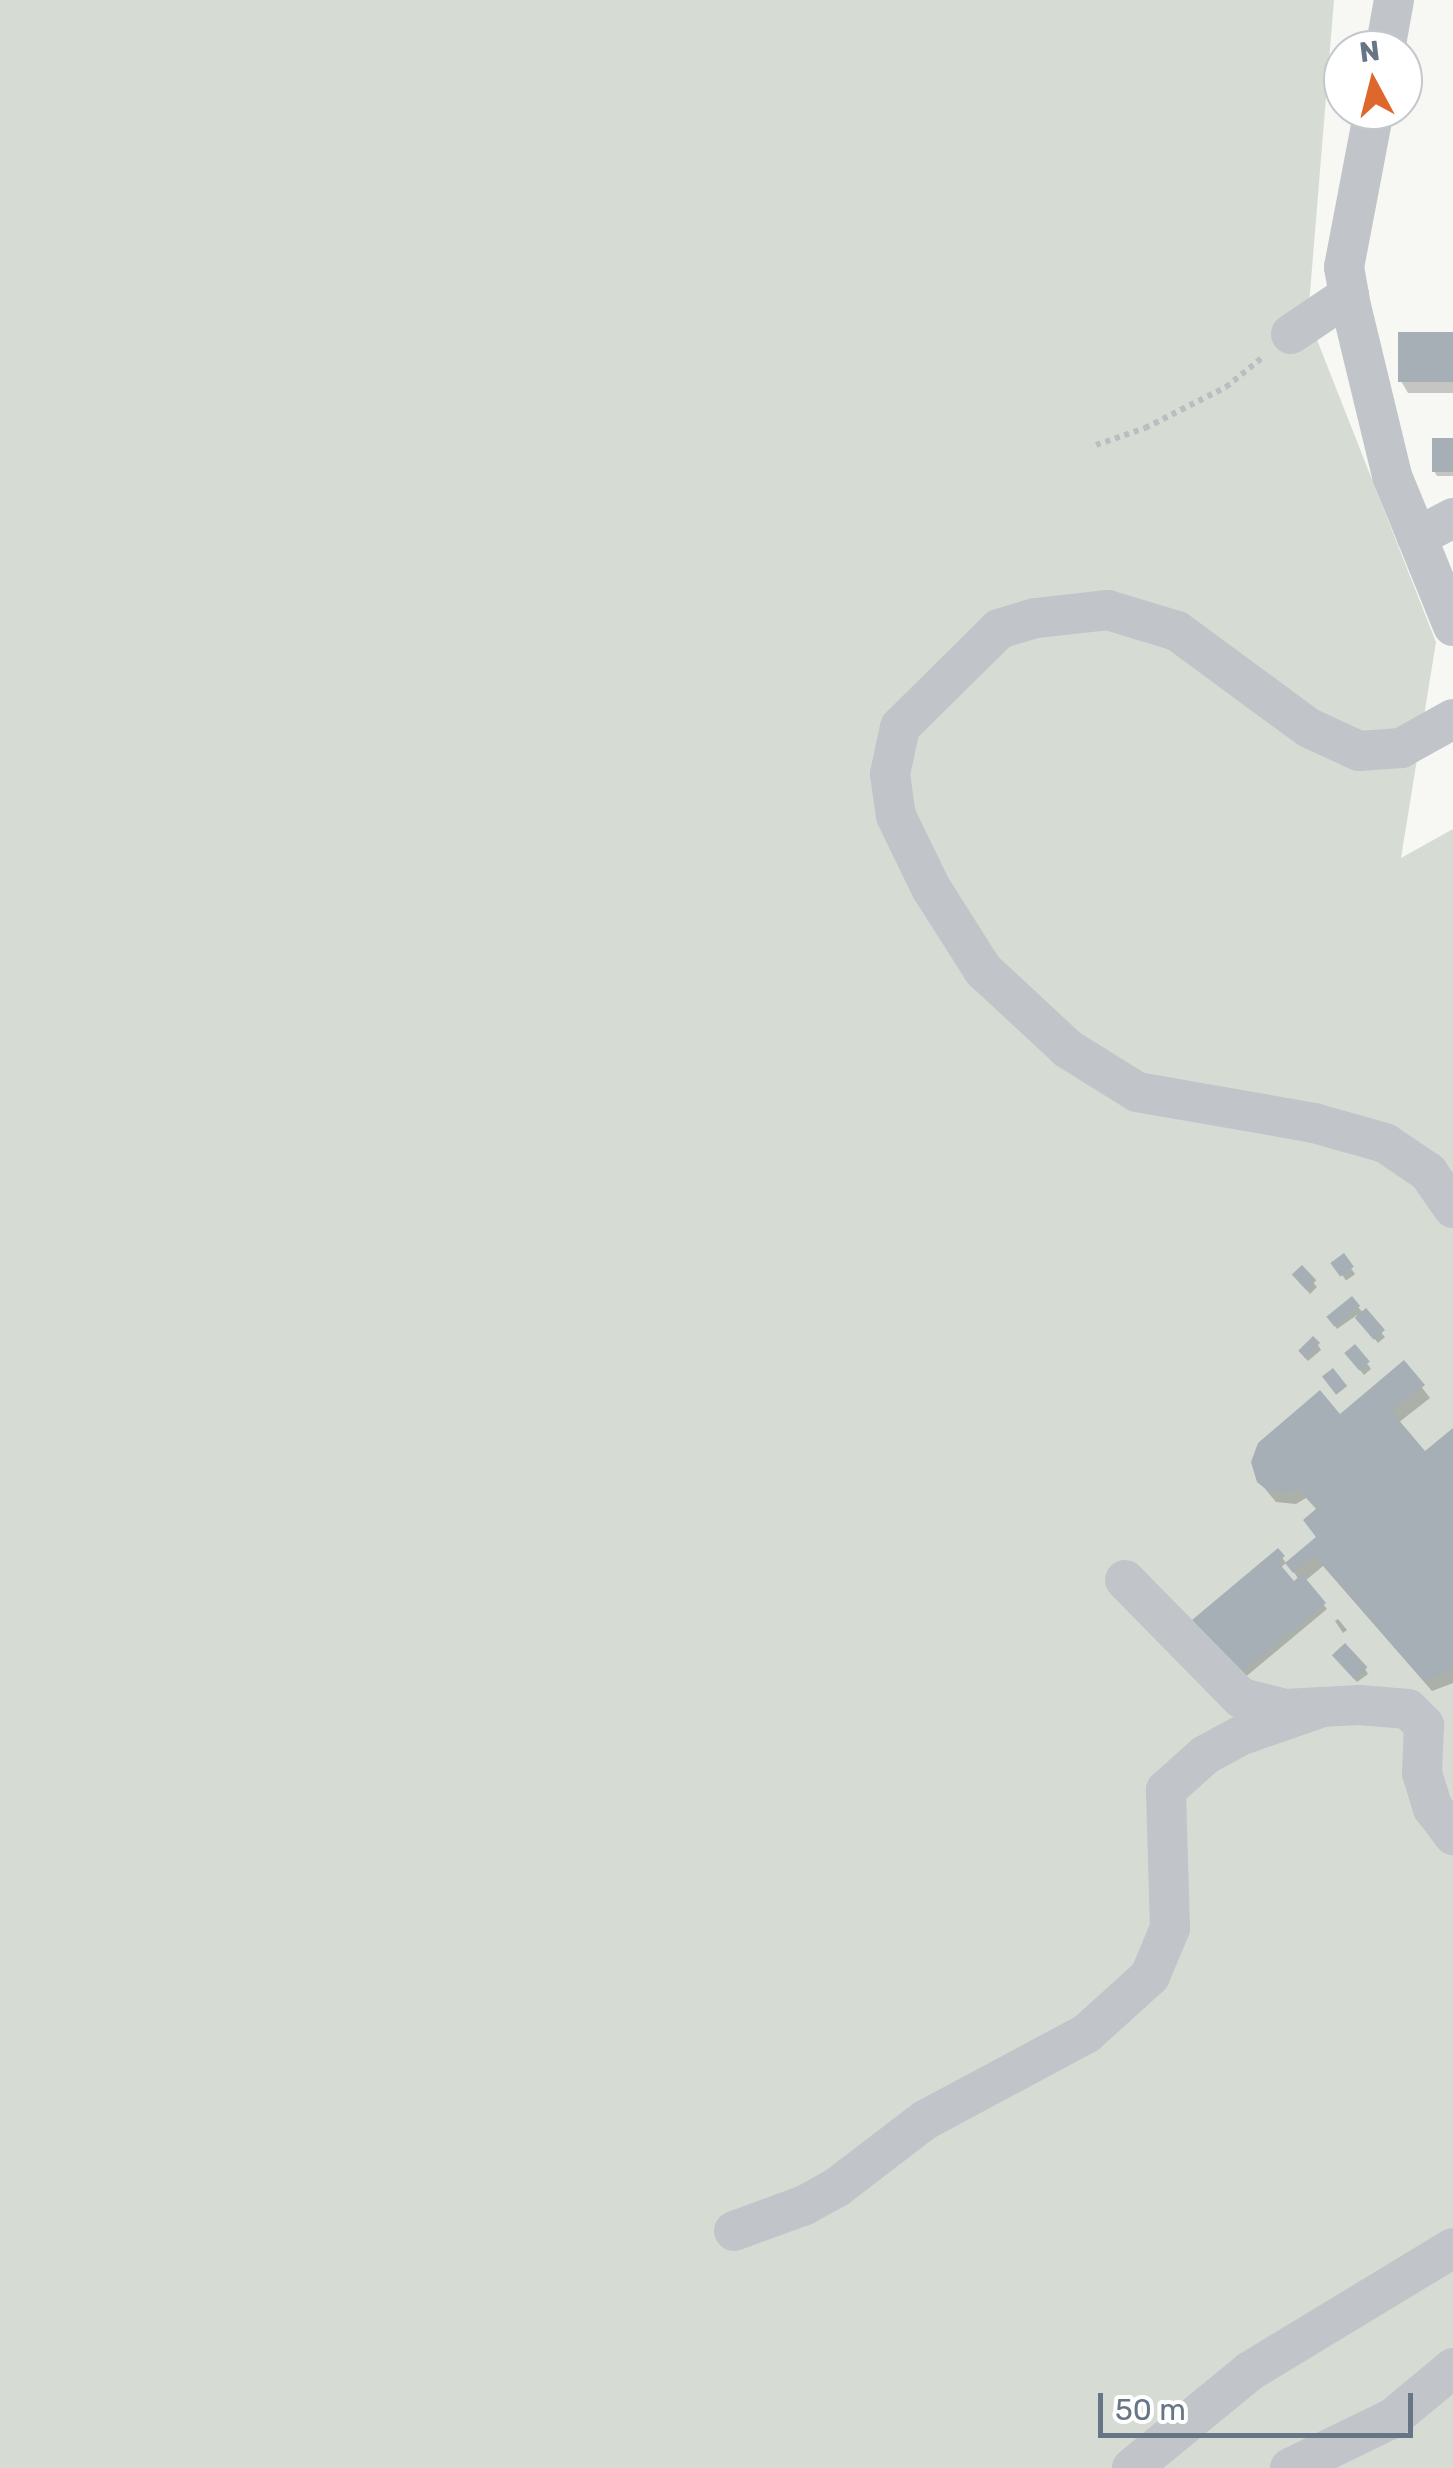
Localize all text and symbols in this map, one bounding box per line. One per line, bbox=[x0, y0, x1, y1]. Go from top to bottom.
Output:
north arrow bbox=[1323, 30, 1423, 130]
text: N bbox=[1358, 34, 1382, 69]
scale bar bbox=[1103, 2373, 1418, 2435]
text: 50 m bbox=[1115, 2392, 1186, 2428]

